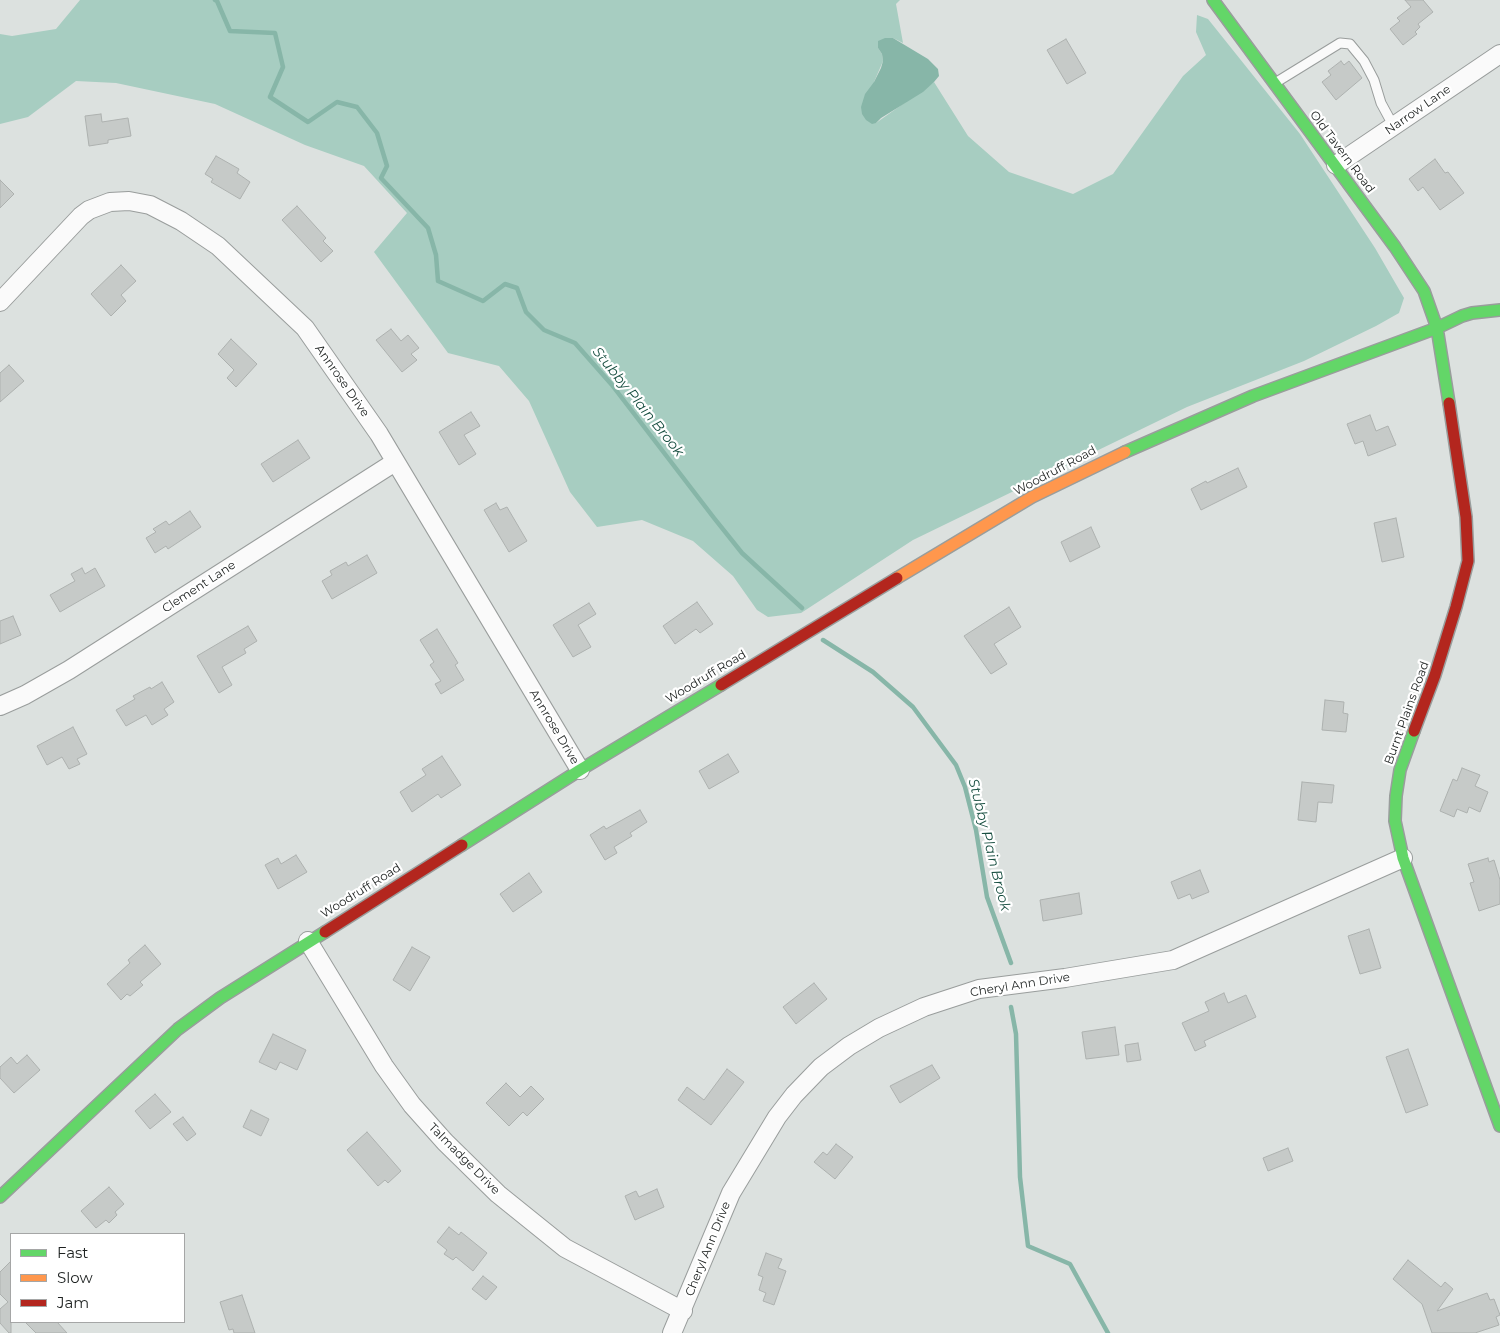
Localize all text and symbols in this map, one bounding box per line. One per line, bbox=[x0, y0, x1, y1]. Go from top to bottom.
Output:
street label: Narrow Lane bbox=[1382, 82, 1454, 138]
street label: Old Tavern Road bbox=[1306, 108, 1378, 196]
street label: Annrose Drive bbox=[312, 342, 372, 420]
water label: Stubby Plain Brook bbox=[589, 344, 687, 460]
street label: Woodruff Road bbox=[1011, 443, 1099, 499]
street label: Clement Lane bbox=[160, 558, 238, 616]
street label: Woodruff Road bbox=[663, 647, 749, 707]
street label: Burnt Plains Road bbox=[1382, 660, 1432, 766]
street label: Annrose Drive bbox=[526, 687, 582, 767]
water label: Stubby Plain Brook bbox=[964, 777, 1014, 913]
street label: Woodruff Road bbox=[318, 861, 404, 921]
street label: Cheryl Ann Drive bbox=[969, 970, 1071, 1000]
street label: Talmadge Drive bbox=[425, 1120, 503, 1198]
street label: Cheryl Ann Drive bbox=[682, 1200, 734, 1298]
legend bbox=[10, 1233, 185, 1323]
text: Fast bbox=[57, 1243, 88, 1262]
text: Slow bbox=[57, 1268, 93, 1287]
text: Jam bbox=[57, 1293, 89, 1312]

